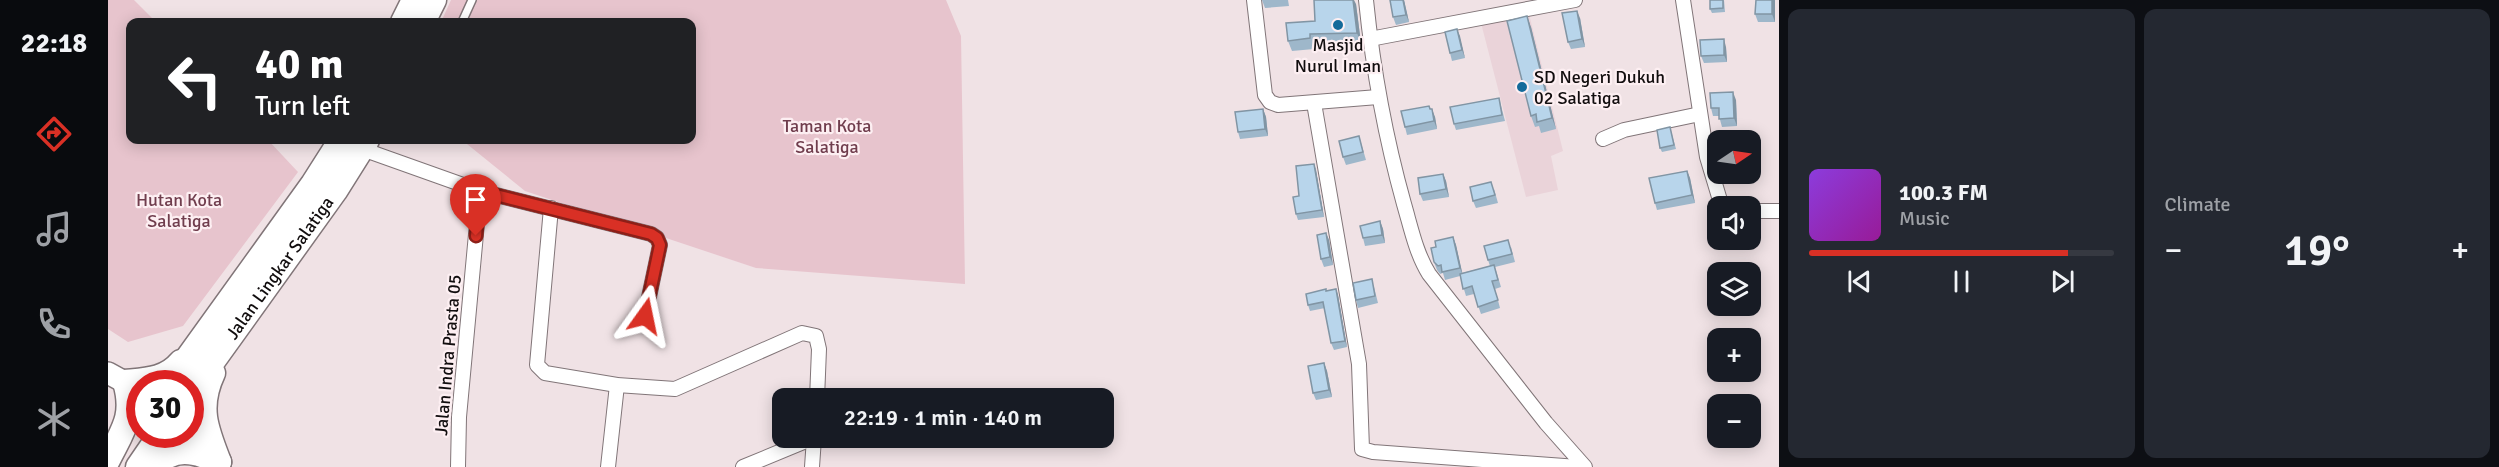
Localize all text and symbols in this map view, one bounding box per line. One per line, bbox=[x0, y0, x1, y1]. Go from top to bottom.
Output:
marker: Masjid Nurul Iman bbox=[1331, 18, 1345, 32]
text: 22:18 bbox=[21, 27, 87, 60]
place label: Masjid Nurul Iman bbox=[1295, 34, 1381, 77]
text: 40 m bbox=[255, 39, 344, 90]
icon: left bbox=[156, 42, 234, 120]
place label: SD Negeri Dukuh 02 Salatiga bbox=[1534, 66, 1665, 109]
marker: SD Negeri Dukuh 02 Salatiga bbox=[1515, 80, 1529, 94]
text: Turn left bbox=[255, 90, 350, 123]
icon: directions bbox=[33, 113, 75, 155]
park label: Taman Kota Salatiga bbox=[783, 115, 871, 158]
north arrow bbox=[1707, 130, 1761, 184]
map controls bbox=[1707, 130, 1761, 448]
pin bbox=[450, 174, 501, 236]
text: 100.3 FM bbox=[1899, 179, 1988, 206]
icon: arrive bbox=[459, 183, 492, 216]
park label: Hutan Kota Salatiga bbox=[136, 189, 222, 232]
street label: Jalan Lingkar Salatiga bbox=[221, 192, 338, 344]
text: Climate bbox=[2165, 192, 2230, 217]
button: sound bbox=[1707, 196, 1761, 250]
text: Music bbox=[1899, 206, 1950, 231]
icon: music bbox=[33, 208, 75, 250]
text: 19° bbox=[2284, 223, 2350, 278]
text: − bbox=[2165, 230, 2182, 271]
text: + bbox=[2451, 230, 2469, 271]
button: layers bbox=[1707, 262, 1761, 316]
icon: previous bbox=[1843, 265, 1876, 298]
icon: pause bbox=[1945, 265, 1978, 298]
icon: next bbox=[2046, 265, 2079, 298]
street label: Jalan Indra Prasta 05 bbox=[430, 274, 466, 436]
position arrow bbox=[613, 284, 677, 348]
icon: phone bbox=[33, 303, 75, 345]
button: + bbox=[1707, 328, 1761, 382]
speed limit sign: 30 bbox=[126, 370, 204, 448]
button: − bbox=[1707, 394, 1761, 448]
icon: climate bbox=[33, 398, 75, 440]
text: 22:19 · 1 min · 140 m bbox=[844, 404, 1042, 431]

